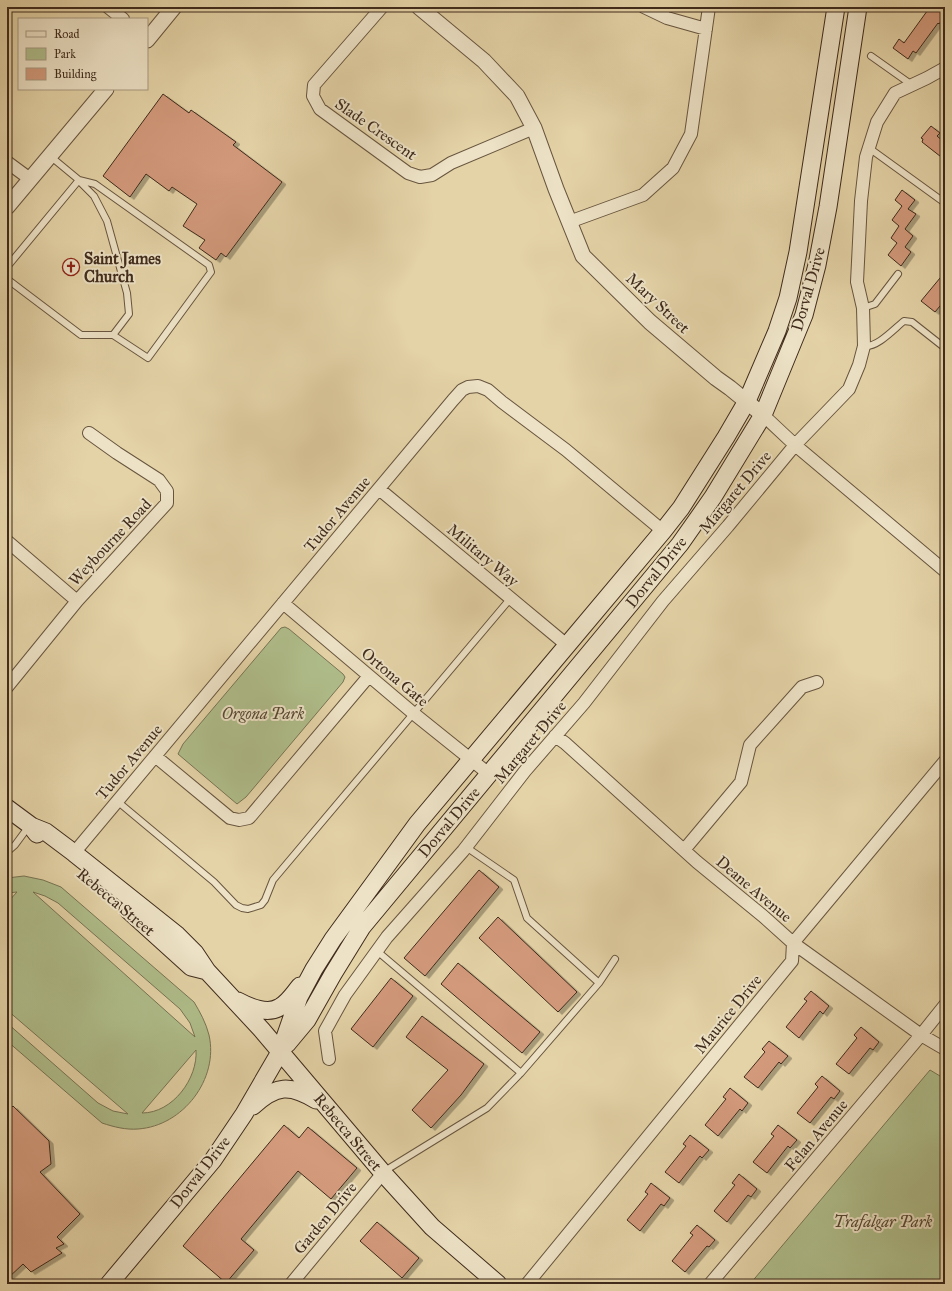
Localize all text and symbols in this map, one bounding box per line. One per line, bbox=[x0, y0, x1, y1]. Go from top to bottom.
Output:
legend bbox=[18, 18, 148, 90]
text: Road bbox=[54, 27, 80, 41]
text: Park bbox=[54, 47, 76, 61]
text: Building bbox=[54, 67, 97, 82]
street label: Slade Crescent bbox=[331, 94, 421, 164]
street label: Dorval Drive bbox=[787, 245, 829, 333]
place label: Saint James Church bbox=[84, 249, 161, 286]
church icon: Saint James Church bbox=[61, 257, 81, 277]
street label: Mary Street bbox=[622, 269, 694, 337]
street label: Margaret Drive bbox=[695, 447, 776, 538]
street label: Tudor Avenue bbox=[300, 472, 374, 556]
street label: Weybourne Road bbox=[65, 495, 155, 589]
street label: Military Way bbox=[443, 520, 523, 591]
street label: Dorval Drive bbox=[622, 532, 691, 611]
street label: Ortona Gate bbox=[358, 643, 433, 711]
street label: Margaret Drive bbox=[490, 697, 571, 788]
park label: Orgona Park bbox=[222, 704, 304, 723]
street label: Tudor Avenue bbox=[92, 720, 166, 804]
street label: Dorval Drive bbox=[414, 783, 484, 861]
street label: Deane Avenue bbox=[712, 852, 796, 926]
street label: Rebecca Street bbox=[73, 864, 159, 940]
street label: Maurice Drive bbox=[690, 970, 766, 1057]
street label: Rebecca Street bbox=[310, 1089, 386, 1175]
street label: Felan Avenue bbox=[780, 1095, 852, 1175]
street label: Dorval Drive bbox=[166, 1132, 234, 1212]
street label: Garden Drive bbox=[289, 1178, 361, 1258]
park label: Trafalgar Park bbox=[834, 1212, 932, 1231]

